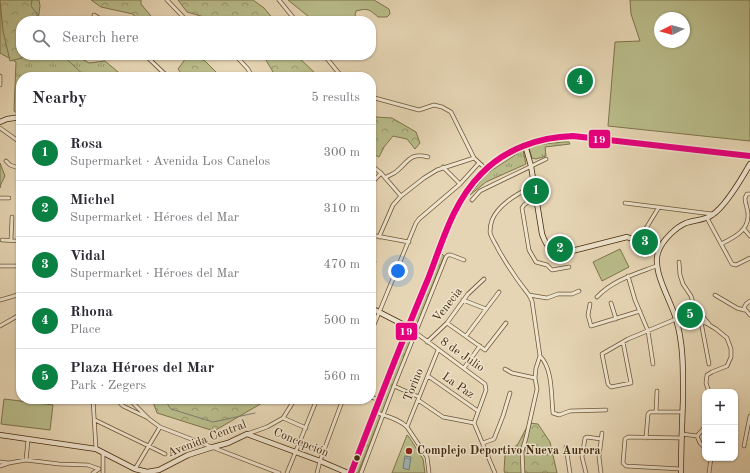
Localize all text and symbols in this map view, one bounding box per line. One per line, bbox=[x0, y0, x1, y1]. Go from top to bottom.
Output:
north arrow bbox=[654, 12, 690, 48]
search box bbox=[16, 16, 376, 60]
icon: search bbox=[30, 27, 52, 49]
text: Search here bbox=[62, 31, 139, 46]
pin: 4 bbox=[567, 66, 593, 96]
text: Nearby bbox=[32, 90, 87, 107]
text: 5 results bbox=[311, 91, 360, 104]
line badge: 19 bbox=[588, 129, 611, 149]
text: 19 bbox=[593, 135, 605, 146]
text: Rosa bbox=[70, 137, 103, 152]
text: 1 bbox=[41, 146, 49, 159]
text: 300 m bbox=[323, 146, 360, 159]
text: Supermarket · Avenida Los Canelos bbox=[70, 155, 270, 168]
pin: 1 bbox=[523, 176, 549, 206]
text: Michel bbox=[70, 193, 115, 208]
text: 2 bbox=[41, 202, 49, 215]
text: 310 m bbox=[323, 202, 360, 215]
text: Supermarket · Héroes del Mar bbox=[70, 211, 239, 224]
pin: 3 bbox=[632, 227, 658, 257]
pin: 2 bbox=[547, 234, 573, 264]
text: Vidal bbox=[70, 249, 105, 264]
text: 3 bbox=[41, 258, 49, 271]
text: 470 m bbox=[323, 258, 360, 271]
your location bbox=[388, 261, 408, 281]
text: Supermarket · Héroes del Mar bbox=[70, 267, 239, 280]
street label: Venecia bbox=[431, 285, 465, 324]
pin: 5 bbox=[677, 300, 703, 330]
text: Rhona bbox=[70, 305, 113, 320]
text: 4 bbox=[41, 314, 49, 327]
text: 500 m bbox=[323, 314, 360, 327]
line badge: 19 bbox=[395, 322, 418, 341]
text: Place bbox=[70, 323, 100, 336]
text: 19 bbox=[400, 327, 412, 338]
street label: 8 de Julio bbox=[438, 336, 486, 375]
text: Plaza Héroes del Mar bbox=[70, 361, 214, 376]
street label: Torino bbox=[402, 367, 426, 403]
text: 5 bbox=[41, 370, 49, 383]
text: 560 m bbox=[323, 370, 360, 383]
street label: La Paz bbox=[440, 371, 476, 401]
text: Park · Zegers bbox=[70, 379, 146, 392]
map controls bbox=[702, 389, 738, 461]
button: + bbox=[702, 389, 738, 425]
street label: Avenida Central bbox=[166, 418, 248, 460]
button: − bbox=[702, 425, 738, 461]
street label: Concepción bbox=[272, 427, 331, 460]
place label: Complejo Deportivo Nueva Aurora bbox=[417, 445, 601, 457]
marker: Complejo Deportivo Nueva Aurora bbox=[404, 446, 414, 456]
unlabelled marker bbox=[352, 453, 362, 463]

